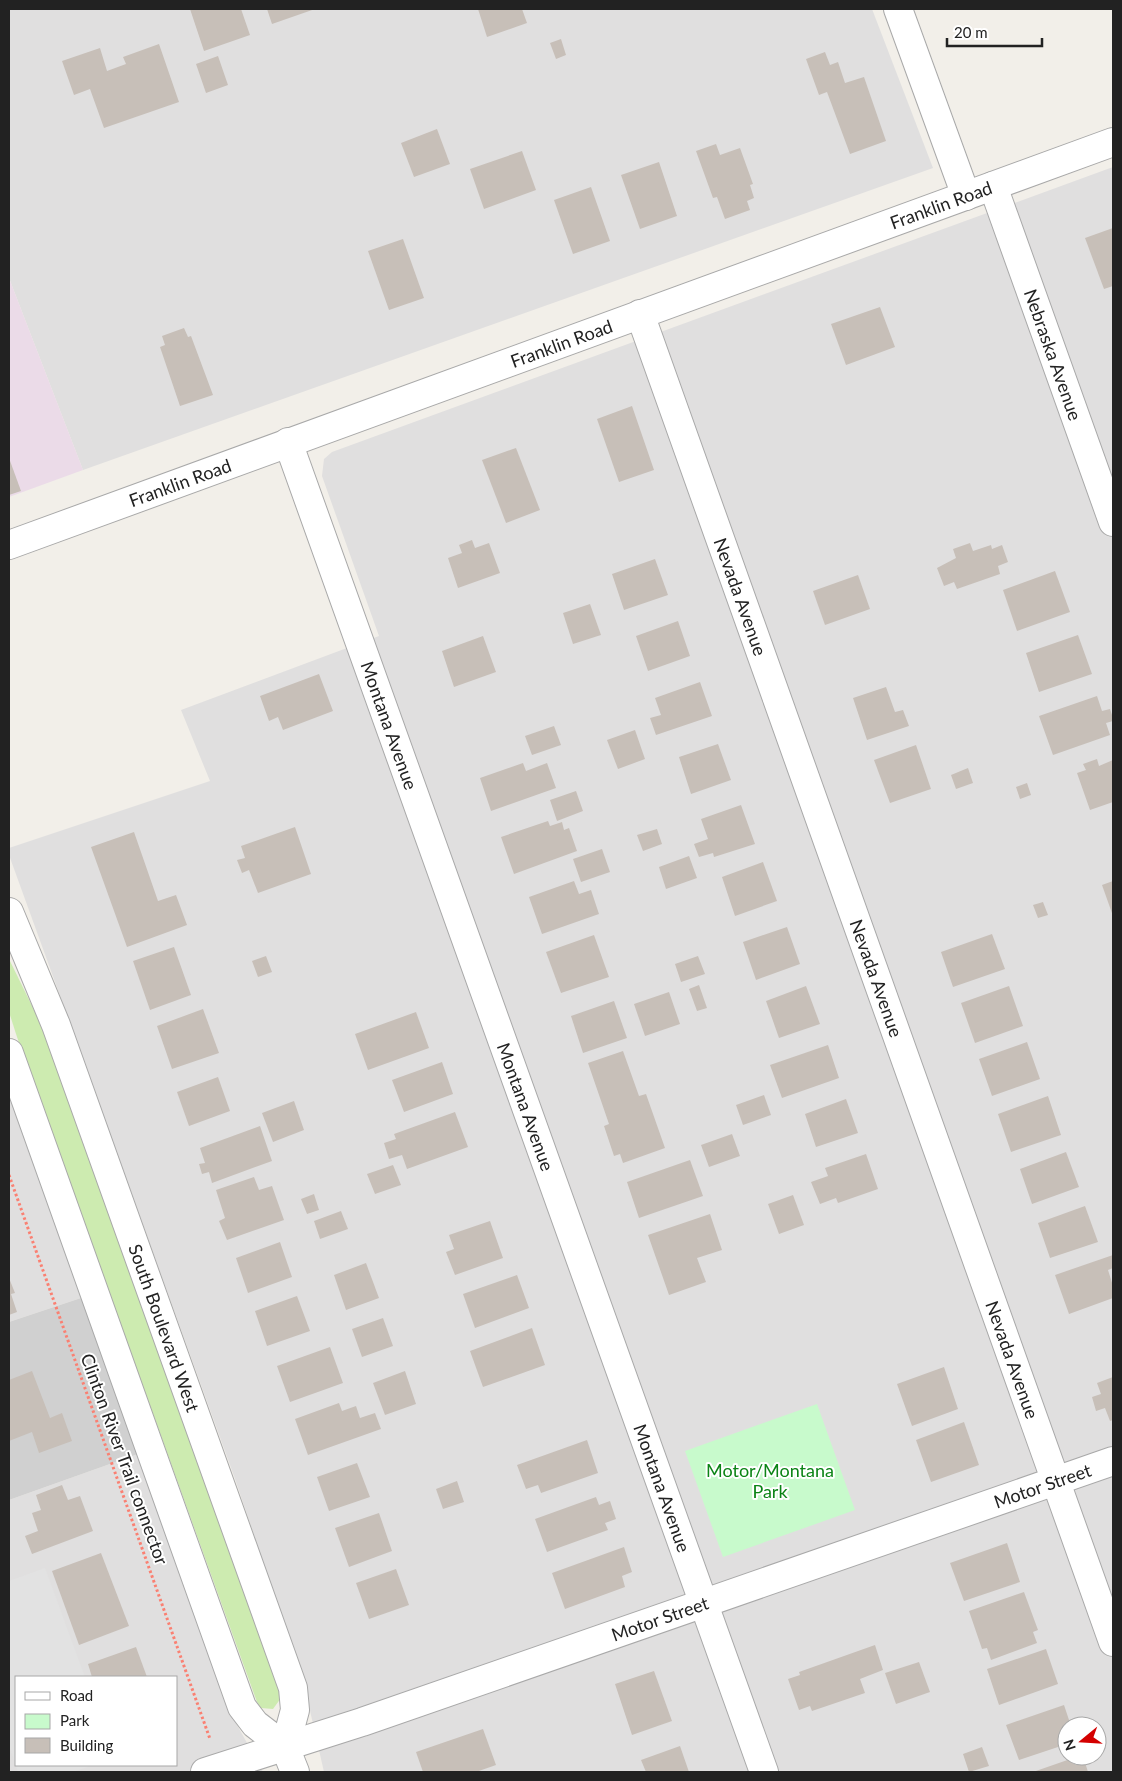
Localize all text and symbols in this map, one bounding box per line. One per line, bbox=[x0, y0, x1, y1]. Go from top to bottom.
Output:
scale bar bbox=[947, 15, 1042, 47]
text: 20 m bbox=[954, 23, 988, 41]
street label: Franklin Road bbox=[887, 176, 995, 234]
street label: Nebraska Avenue bbox=[1020, 286, 1087, 423]
street label: Franklin Road bbox=[507, 315, 615, 372]
street label: Franklin Road bbox=[126, 454, 234, 511]
street label: Nevada Avenue bbox=[710, 535, 772, 658]
street label: Montana Avenue bbox=[356, 658, 422, 792]
street label: Nevada Avenue bbox=[845, 916, 908, 1040]
street label: Montana Avenue bbox=[493, 1040, 559, 1174]
street label: South Boulevard West bbox=[124, 1241, 205, 1415]
street label: Nevada Avenue bbox=[981, 1298, 1044, 1422]
street label: Clinton River Trail connector bbox=[76, 1350, 174, 1568]
street label: Montana Avenue bbox=[629, 1421, 695, 1555]
street label: Motor Street bbox=[991, 1458, 1094, 1513]
park label: Motor/Montana Park bbox=[706, 1459, 834, 1502]
street label: Motor Street bbox=[608, 1591, 712, 1646]
legend bbox=[15, 1676, 178, 1766]
text: Road bbox=[60, 1686, 93, 1704]
text: Park bbox=[60, 1711, 90, 1729]
north arrow bbox=[1057, 1716, 1107, 1766]
text: Building bbox=[60, 1736, 113, 1754]
text: N bbox=[1059, 1737, 1079, 1753]

